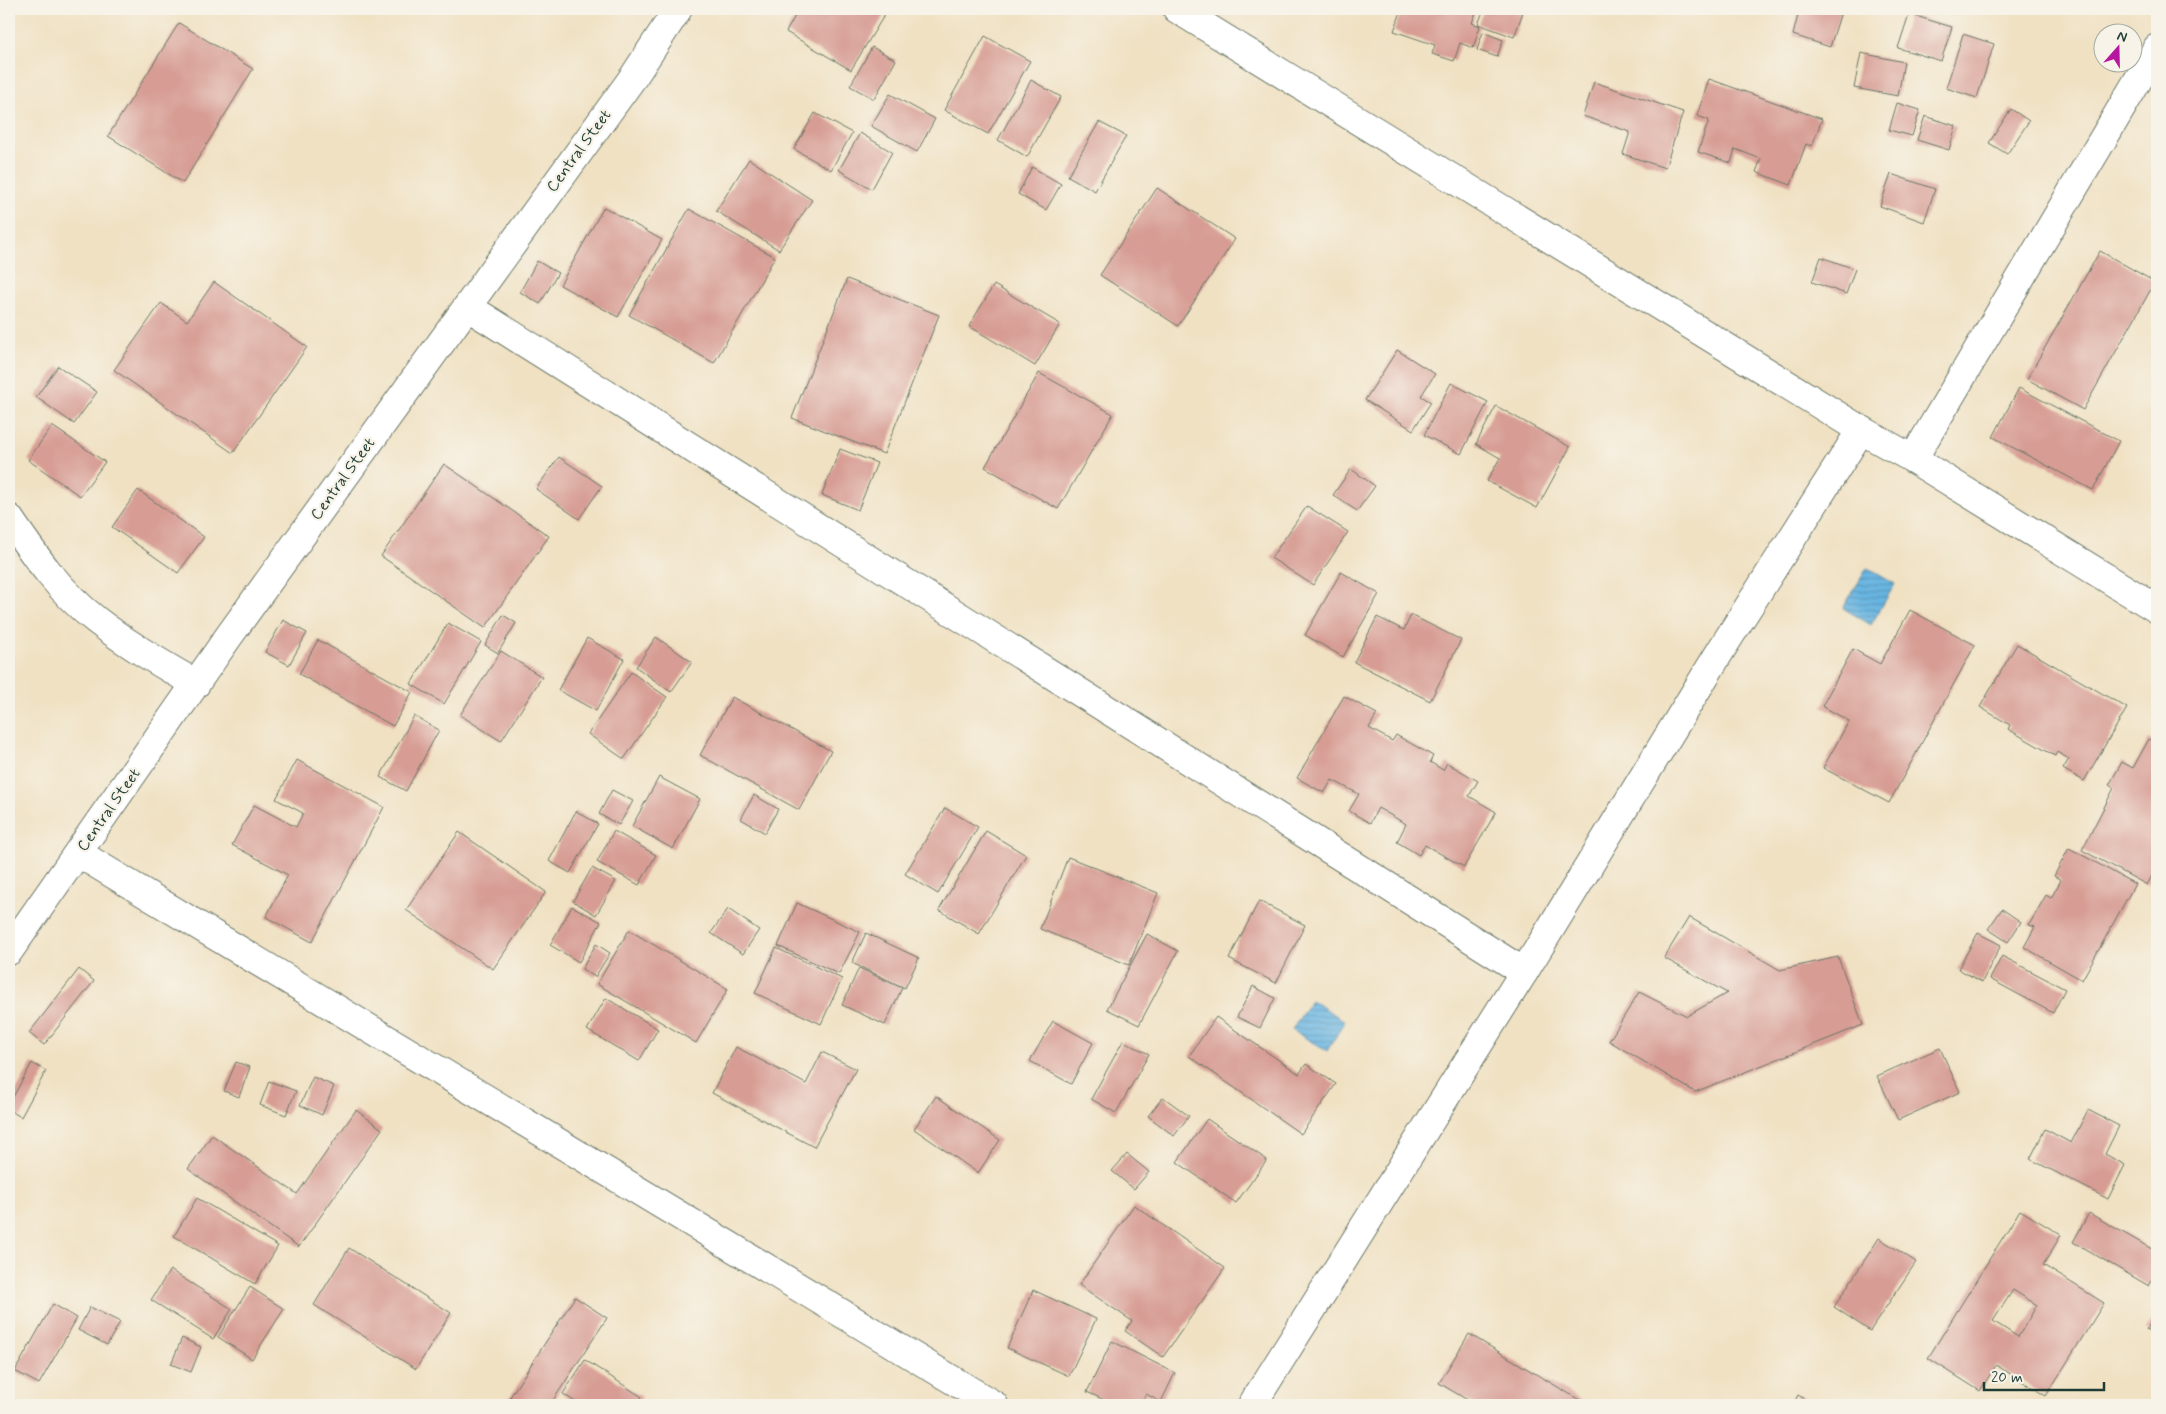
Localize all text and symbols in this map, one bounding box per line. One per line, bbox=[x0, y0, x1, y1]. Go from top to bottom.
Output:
north arrow bbox=[2094, 22, 2144, 72]
text: N bbox=[2115, 27, 2130, 47]
street label: Central Steet bbox=[542, 106, 616, 196]
street label: Central Steet bbox=[306, 434, 380, 524]
street label: Central Steet bbox=[73, 764, 145, 856]
scale bar bbox=[1984, 1359, 2104, 1391]
text: 20 m bbox=[1991, 1368, 2023, 1388]

